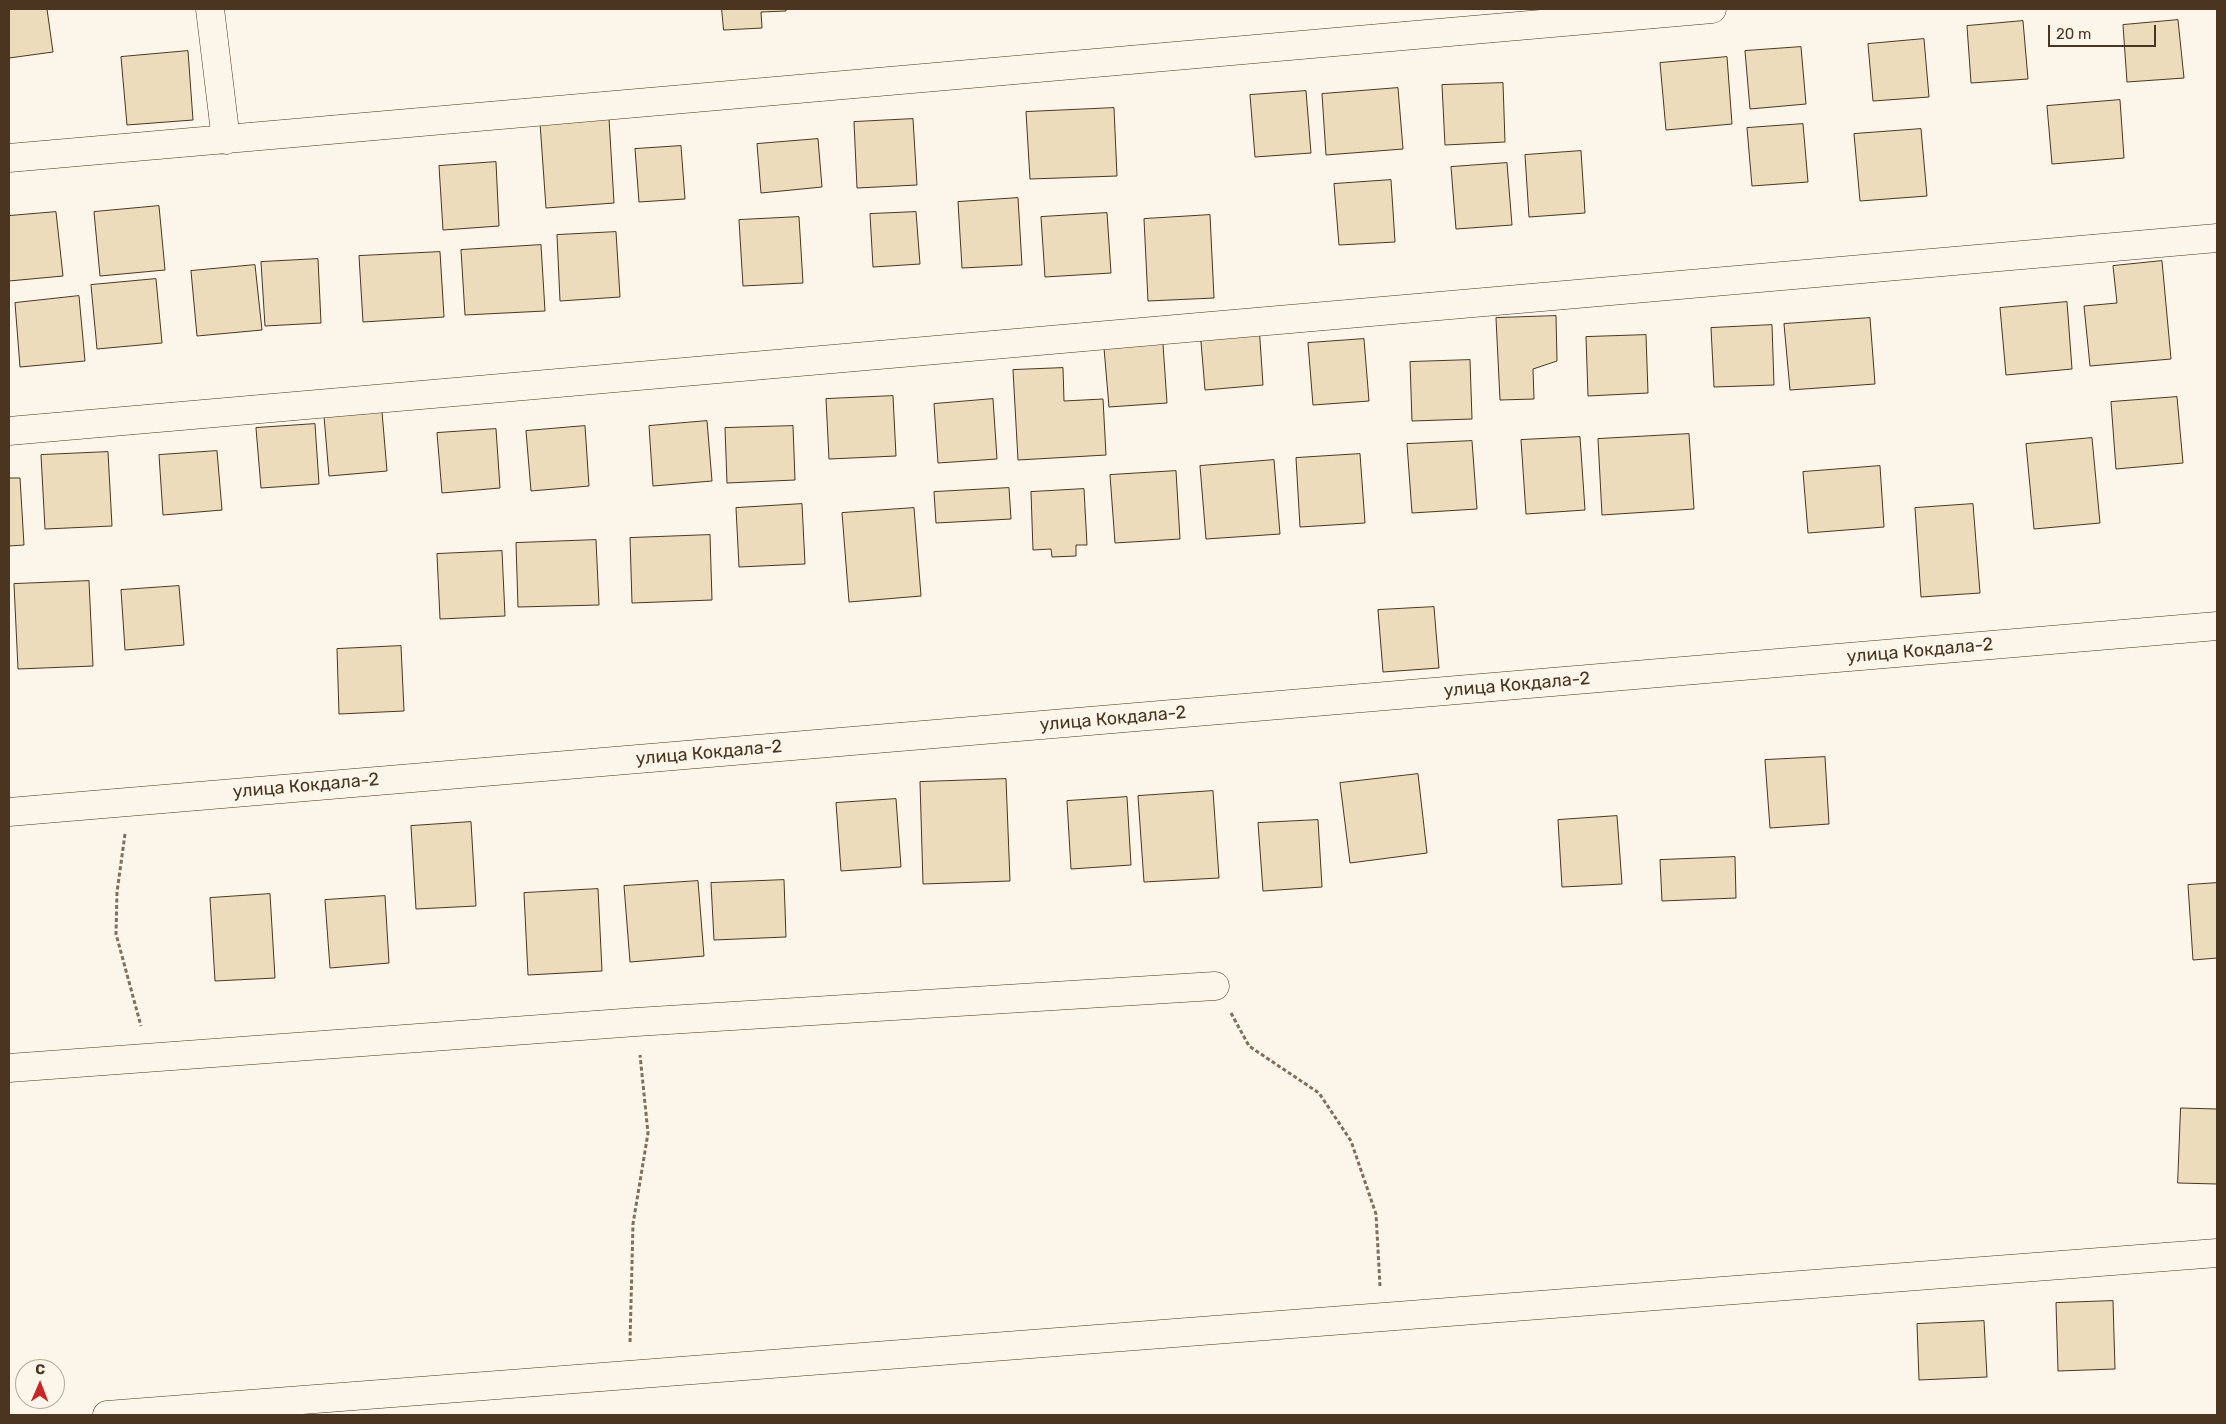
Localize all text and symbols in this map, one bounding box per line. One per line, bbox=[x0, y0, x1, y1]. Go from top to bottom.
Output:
scale bar bbox=[2051, 15, 2158, 47]
text: 20 m bbox=[2056, 25, 2091, 43]
street label: улица Кокдала-2 bbox=[1846, 634, 1994, 668]
street label: улица Кокдала-2 bbox=[1443, 668, 1591, 702]
street label: улица Кокдала-2 bbox=[1039, 702, 1187, 736]
street label: улица Кокдала-2 bbox=[635, 736, 783, 770]
street label: улица Кокдала-2 bbox=[232, 769, 380, 803]
north arrow bbox=[15, 1359, 65, 1409]
text: С bbox=[35, 1361, 45, 1378]

